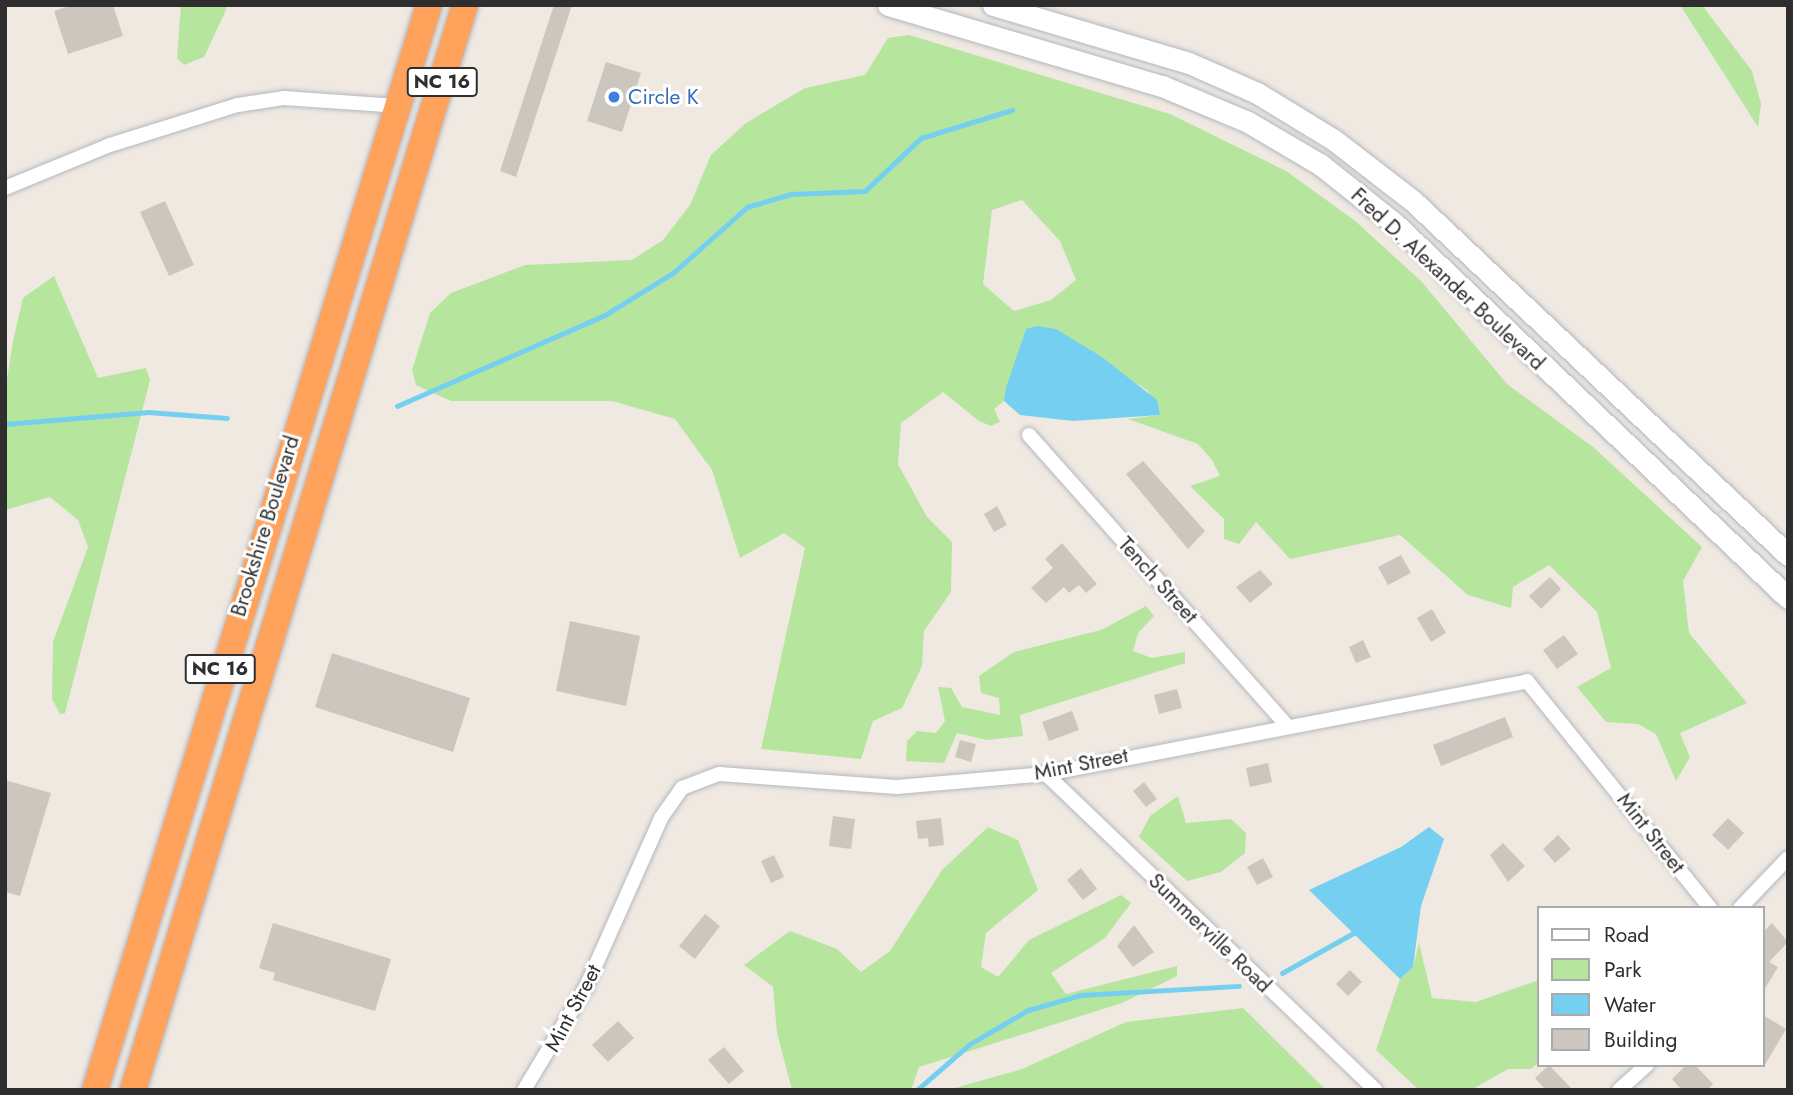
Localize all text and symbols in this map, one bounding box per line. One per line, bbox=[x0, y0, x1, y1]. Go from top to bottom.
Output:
road number: NC 16 bbox=[405, 66, 479, 97]
place label: Circle K bbox=[628, 84, 699, 110]
marker: Circle K bbox=[606, 89, 622, 105]
street label: Fred D. Alexander Boulevard bbox=[1346, 183, 1550, 375]
street label: Brookshire Boulevard bbox=[225, 433, 305, 619]
street label: Tench Street bbox=[1113, 532, 1203, 628]
road number: NC 16 bbox=[183, 654, 257, 684]
street label: Mint Street bbox=[1032, 743, 1130, 785]
street label: Mint Street bbox=[1612, 788, 1690, 878]
street label: Summerville Road bbox=[1143, 868, 1277, 998]
legend bbox=[1538, 906, 1765, 1067]
text: Road bbox=[1604, 920, 1649, 950]
text: Park bbox=[1604, 955, 1641, 985]
street label: Mint Street bbox=[540, 960, 606, 1056]
text: Water bbox=[1604, 990, 1656, 1020]
text: Building bbox=[1604, 1025, 1677, 1055]

